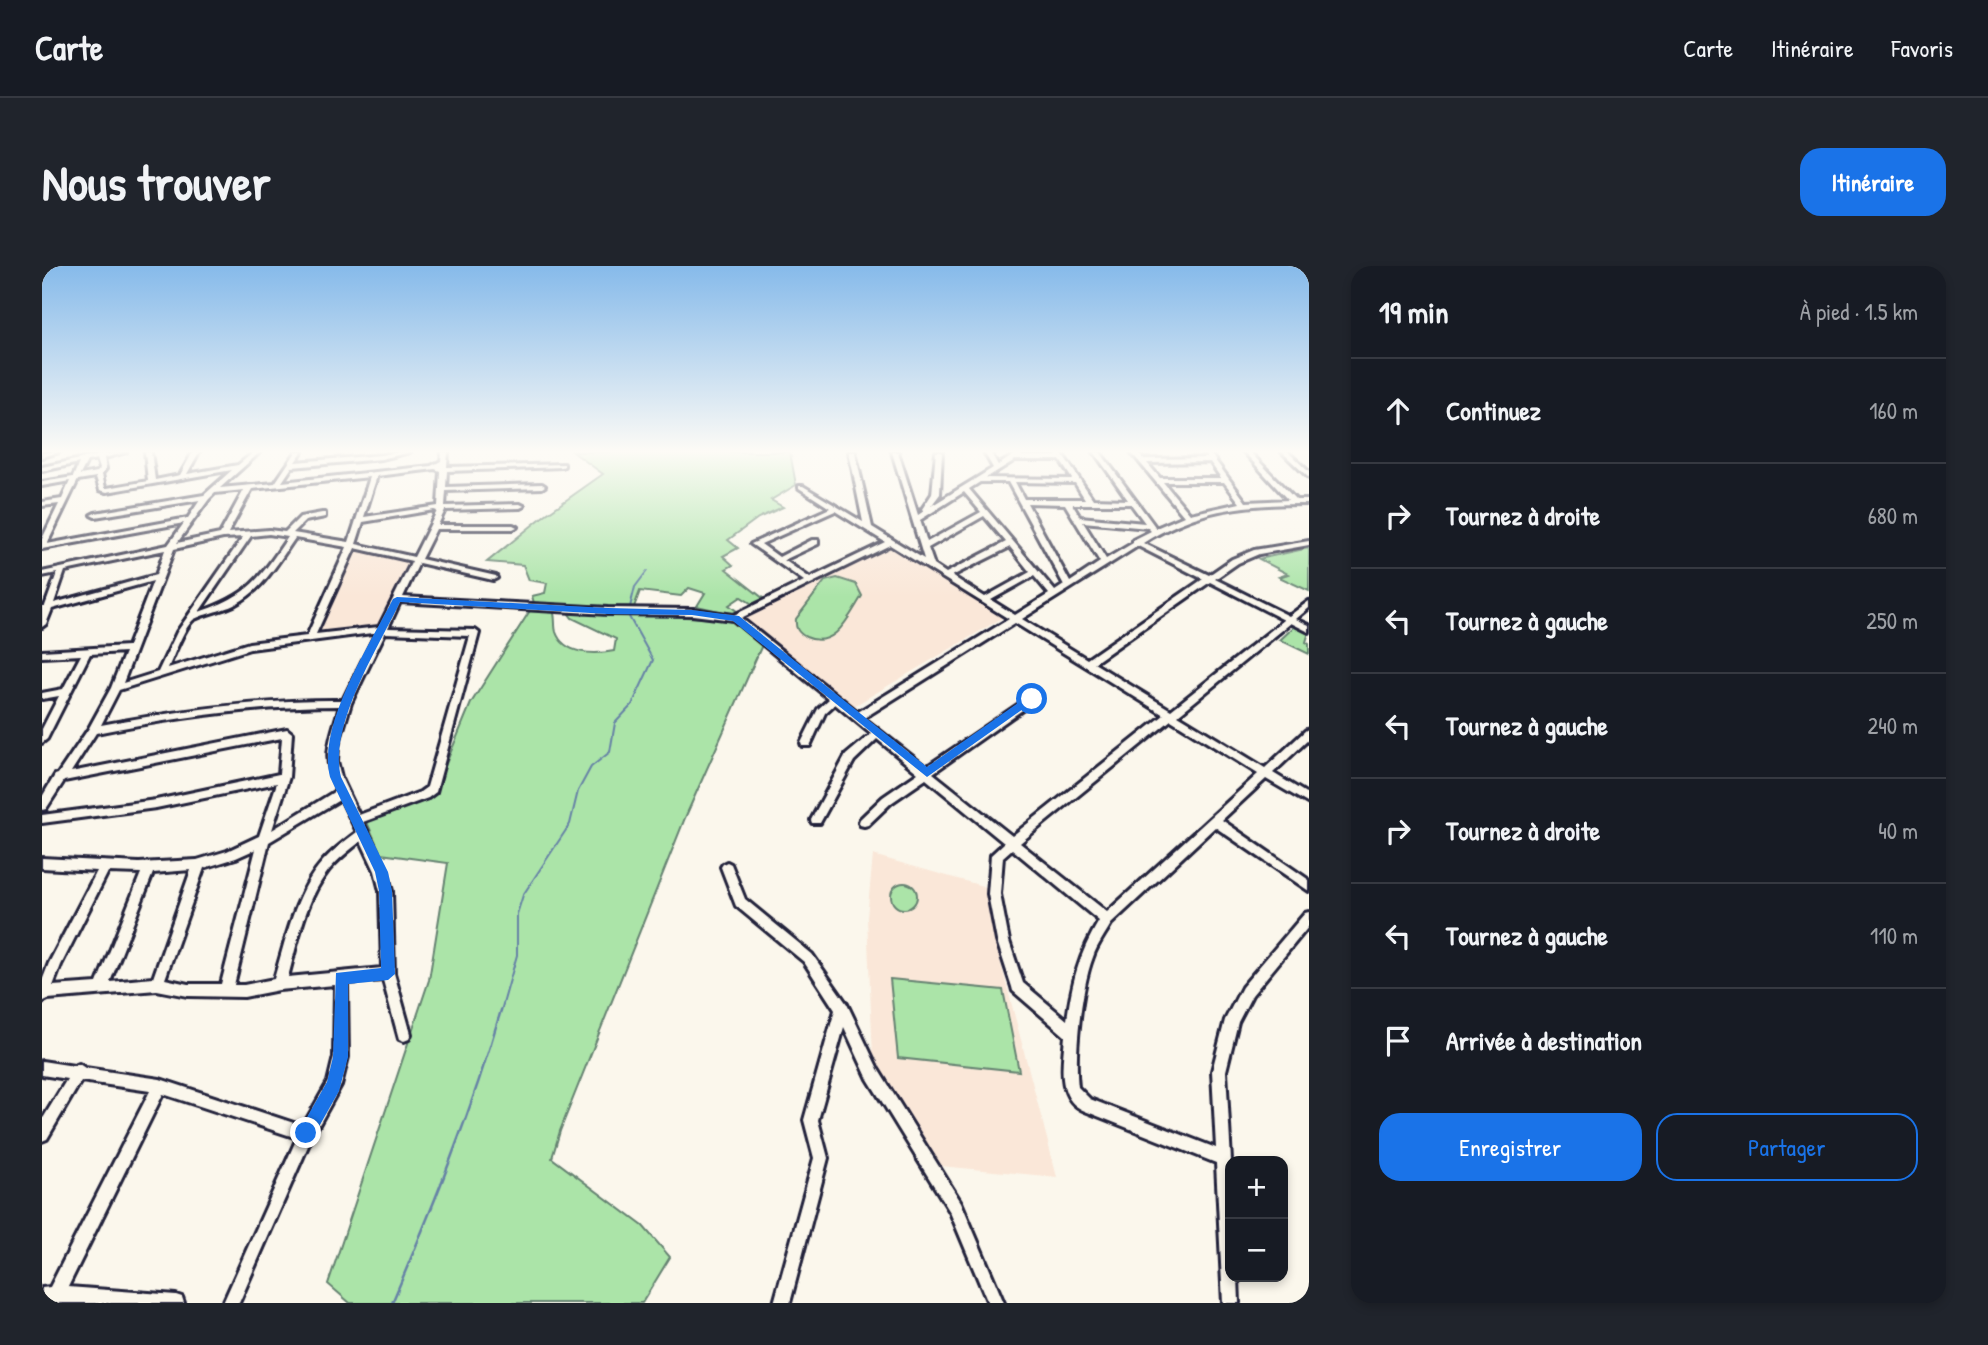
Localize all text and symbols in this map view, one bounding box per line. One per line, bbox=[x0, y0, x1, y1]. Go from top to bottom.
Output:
text: Carte bbox=[35, 26, 103, 70]
text: Carte bbox=[1683, 32, 1733, 64]
text: Itinéraire bbox=[1771, 32, 1853, 64]
text: Favoris bbox=[1891, 32, 1953, 64]
button: Itinéraire bbox=[1800, 148, 1946, 216]
text: Nous trouver bbox=[42, 149, 271, 215]
text: 19 min bbox=[1379, 292, 1448, 332]
text: À pied · 1.5 km bbox=[1800, 296, 1918, 327]
icon: ahead bbox=[1379, 392, 1417, 430]
text: Continuez bbox=[1446, 393, 1541, 428]
text: 160 m bbox=[1869, 395, 1918, 426]
icon: right bbox=[1379, 497, 1417, 535]
text: Tournez à droite bbox=[1446, 498, 1600, 533]
text: 680 m bbox=[1868, 500, 1918, 531]
icon: left bbox=[1379, 602, 1417, 640]
text: Tournez à gauche bbox=[1446, 603, 1608, 638]
text: 250 m bbox=[1866, 605, 1918, 636]
route start bbox=[1016, 683, 1047, 714]
icon: left bbox=[1379, 707, 1417, 745]
text: Tournez à gauche bbox=[1446, 708, 1608, 743]
text: 240 m bbox=[1867, 710, 1918, 741]
icon: right bbox=[1379, 812, 1417, 850]
text: Tournez à droite bbox=[1446, 813, 1600, 848]
text: 40 m bbox=[1878, 815, 1918, 846]
icon: left bbox=[1379, 917, 1417, 955]
text: Tournez à gauche bbox=[1446, 918, 1608, 953]
text: 110 m bbox=[1870, 920, 1918, 951]
icon: arrive bbox=[1379, 1022, 1417, 1060]
text: Arrivée à destination bbox=[1446, 1023, 1642, 1058]
button: Enregistrer bbox=[1379, 1113, 1642, 1181]
button: Partager bbox=[1656, 1113, 1918, 1181]
route end bbox=[290, 1117, 321, 1148]
map controls bbox=[1225, 1156, 1288, 1282]
button: + bbox=[1225, 1156, 1288, 1219]
button: − bbox=[1225, 1219, 1288, 1282]

